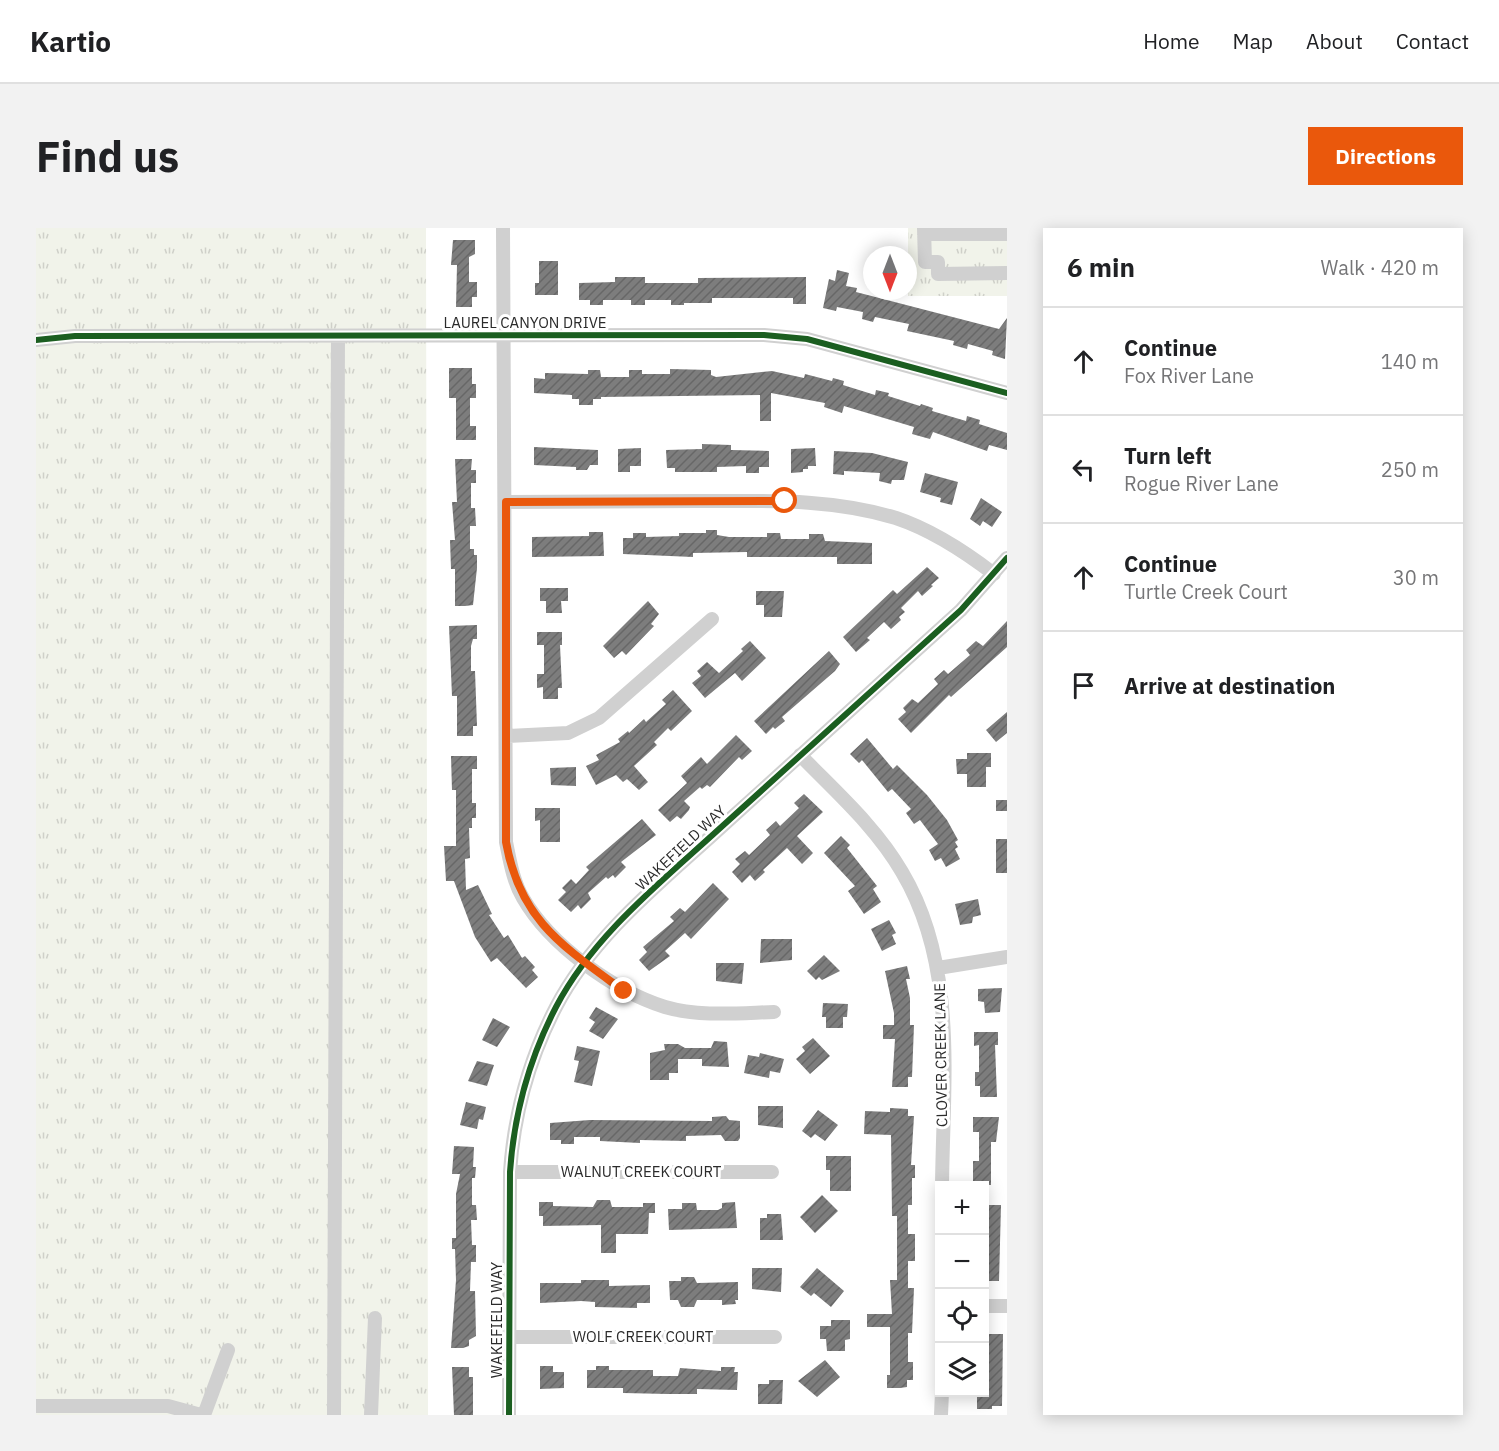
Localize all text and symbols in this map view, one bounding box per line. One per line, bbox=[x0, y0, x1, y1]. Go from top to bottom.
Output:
text: Kartio bbox=[30, 23, 111, 60]
text: Home bbox=[1143, 27, 1200, 55]
text: Map bbox=[1233, 27, 1273, 55]
text: About bbox=[1306, 27, 1363, 55]
text: Contact bbox=[1396, 27, 1469, 55]
button: Directions bbox=[1308, 127, 1463, 185]
text: Find us bbox=[36, 129, 179, 184]
north arrow bbox=[863, 246, 917, 300]
text: 6 min bbox=[1067, 250, 1135, 284]
text: Walk · 420 m bbox=[1321, 254, 1439, 281]
street label: LAUREL CANYON DRIVE bbox=[443, 313, 607, 332]
text: Continue bbox=[1124, 333, 1217, 362]
icon: ahead bbox=[1067, 345, 1100, 378]
text: 140 m bbox=[1381, 348, 1439, 375]
text: Fox River Lane bbox=[1124, 362, 1254, 389]
text: Turn left bbox=[1124, 441, 1212, 470]
icon: left bbox=[1067, 453, 1100, 486]
text: 250 m bbox=[1381, 456, 1439, 483]
text: Rogue River Lane bbox=[1124, 470, 1279, 497]
route start bbox=[771, 487, 797, 513]
text: Continue bbox=[1124, 549, 1217, 578]
icon: ahead bbox=[1067, 561, 1100, 594]
text: 30 m bbox=[1393, 564, 1439, 591]
text: Turtle Creek Court bbox=[1124, 578, 1288, 605]
icon: arrive bbox=[1067, 669, 1100, 702]
text: Arrive at destination bbox=[1124, 671, 1335, 700]
street label: WAKEFIELD WAY bbox=[632, 801, 730, 894]
route end bbox=[610, 977, 636, 1003]
street label: CLOVER CREEK LANE bbox=[930, 983, 951, 1127]
street label: WALNUT CREEK COURT bbox=[561, 1162, 722, 1181]
map controls bbox=[935, 1181, 989, 1397]
button: + bbox=[935, 1181, 989, 1235]
button: − bbox=[935, 1235, 989, 1289]
street label: WAKEFIELD WAY bbox=[487, 1262, 506, 1378]
button: locate bbox=[935, 1289, 989, 1343]
street label: WOLF CREEK COURT bbox=[573, 1327, 714, 1346]
button: layers bbox=[935, 1343, 989, 1397]

